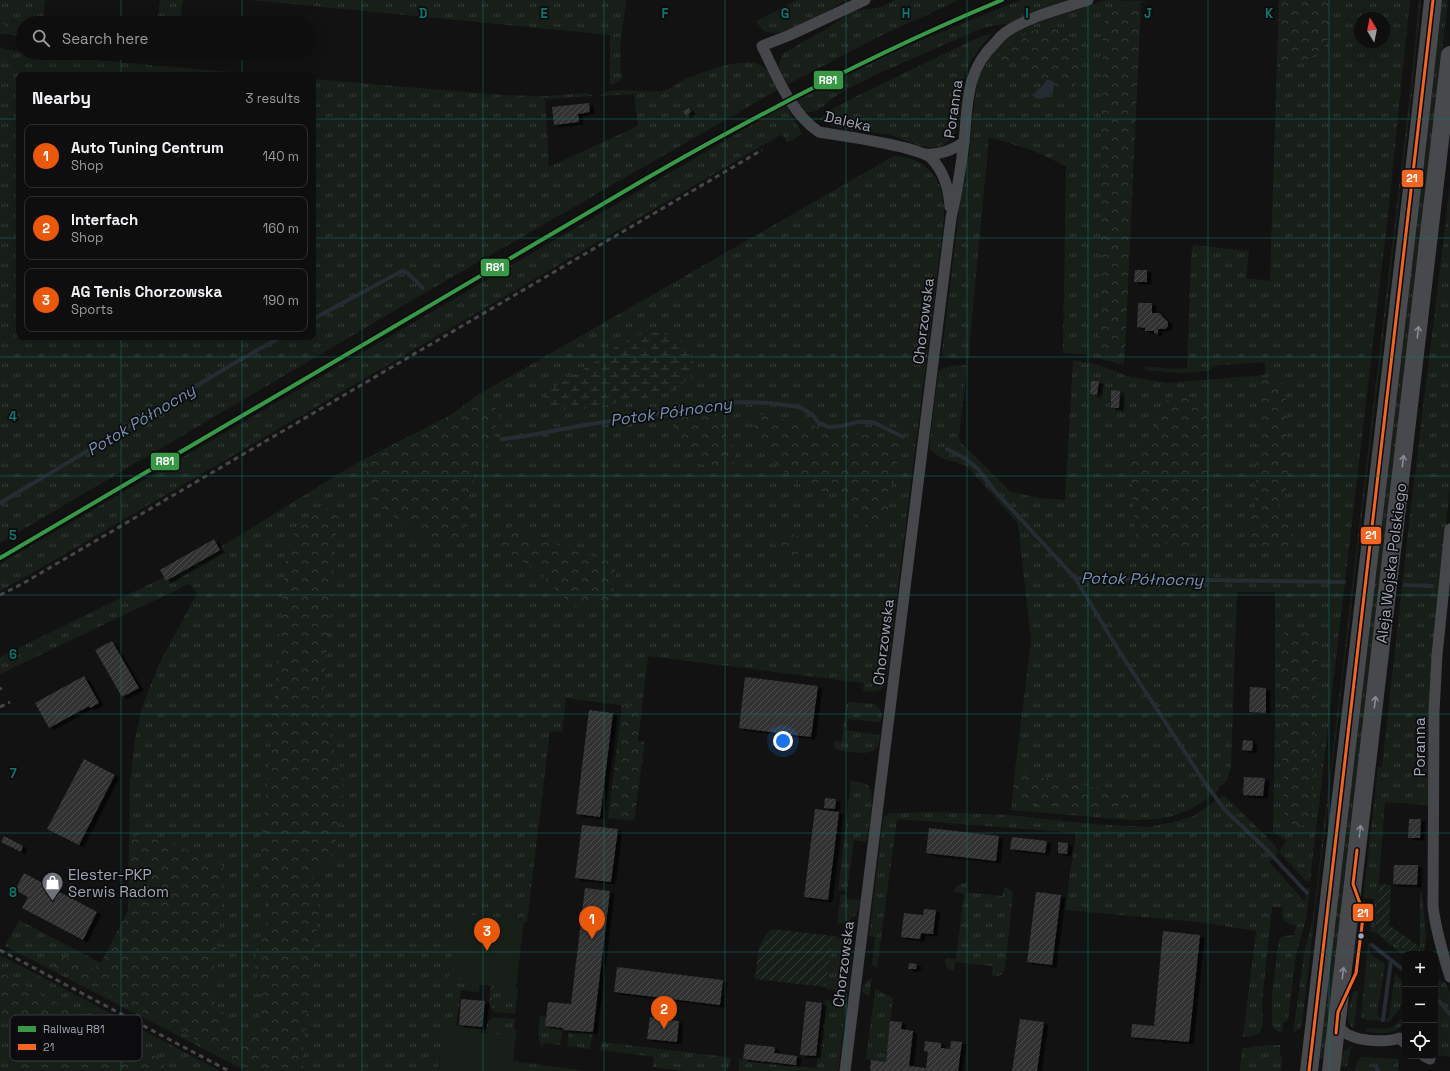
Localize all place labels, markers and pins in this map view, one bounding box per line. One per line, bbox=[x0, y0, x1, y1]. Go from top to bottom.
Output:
place label: Elester-PKP Serwis Radom bbox=[68, 865, 169, 901]
shop icon: Elester-PKP Serwis Radom bbox=[39, 870, 65, 903]
pin: 1 bbox=[579, 906, 605, 939]
pin: 3 bbox=[474, 918, 500, 951]
unlabelled marker bbox=[1356, 931, 1366, 941]
pin: 2 bbox=[651, 996, 677, 1029]

